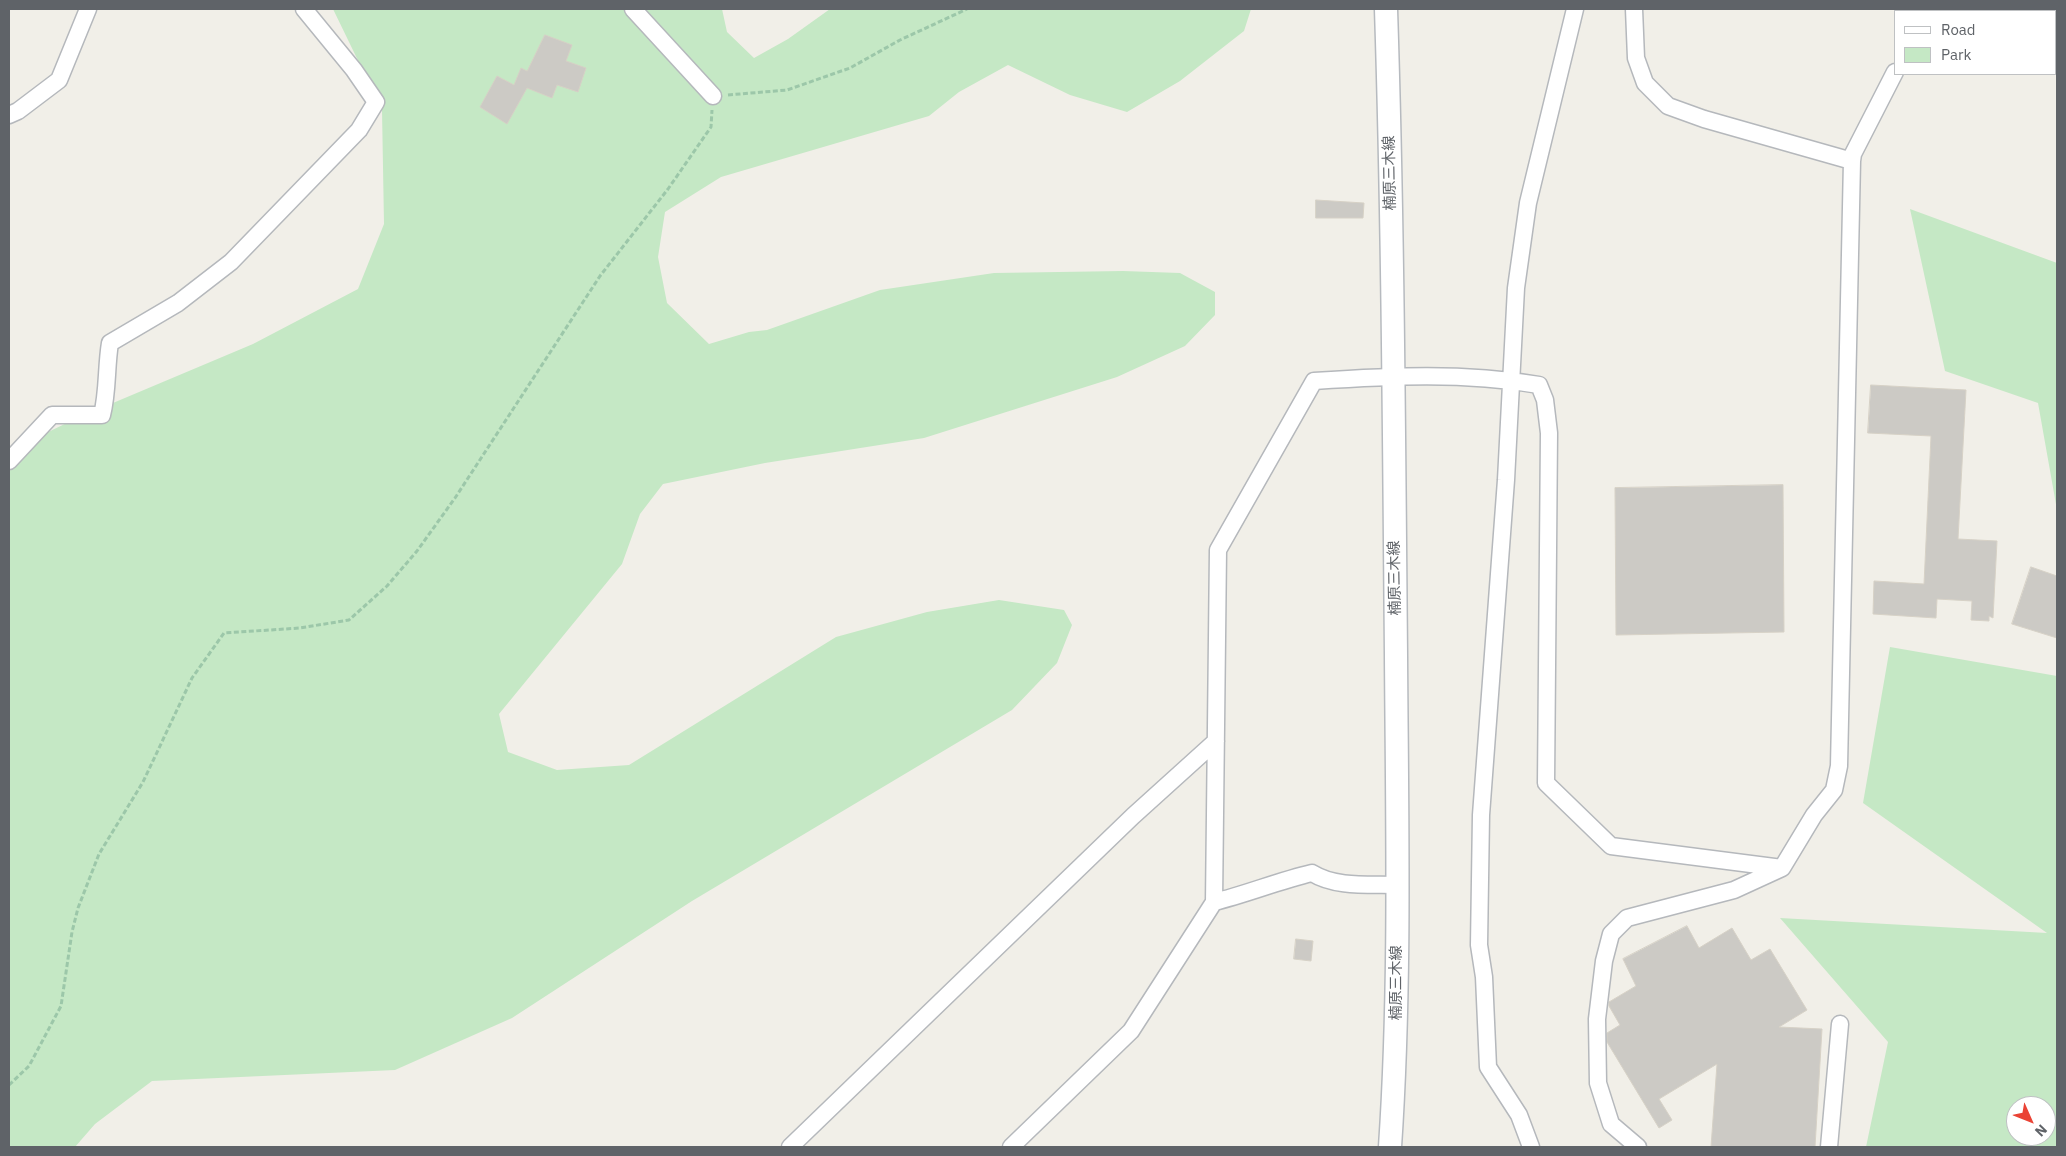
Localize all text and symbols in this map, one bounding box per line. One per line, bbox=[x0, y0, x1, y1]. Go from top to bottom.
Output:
legend bbox=[1894, 10, 2056, 75]
text: Road bbox=[1941, 20, 1976, 39]
text: Park bbox=[1941, 45, 1971, 64]
street label: 楠原三木線 bbox=[1380, 135, 1400, 211]
street label: 楠原三木線 bbox=[1385, 540, 1405, 616]
street label: 楠原三木線 bbox=[1388, 946, 1406, 1020]
north arrow bbox=[2006, 1096, 2056, 1146]
text: N bbox=[2031, 1121, 2051, 1141]

